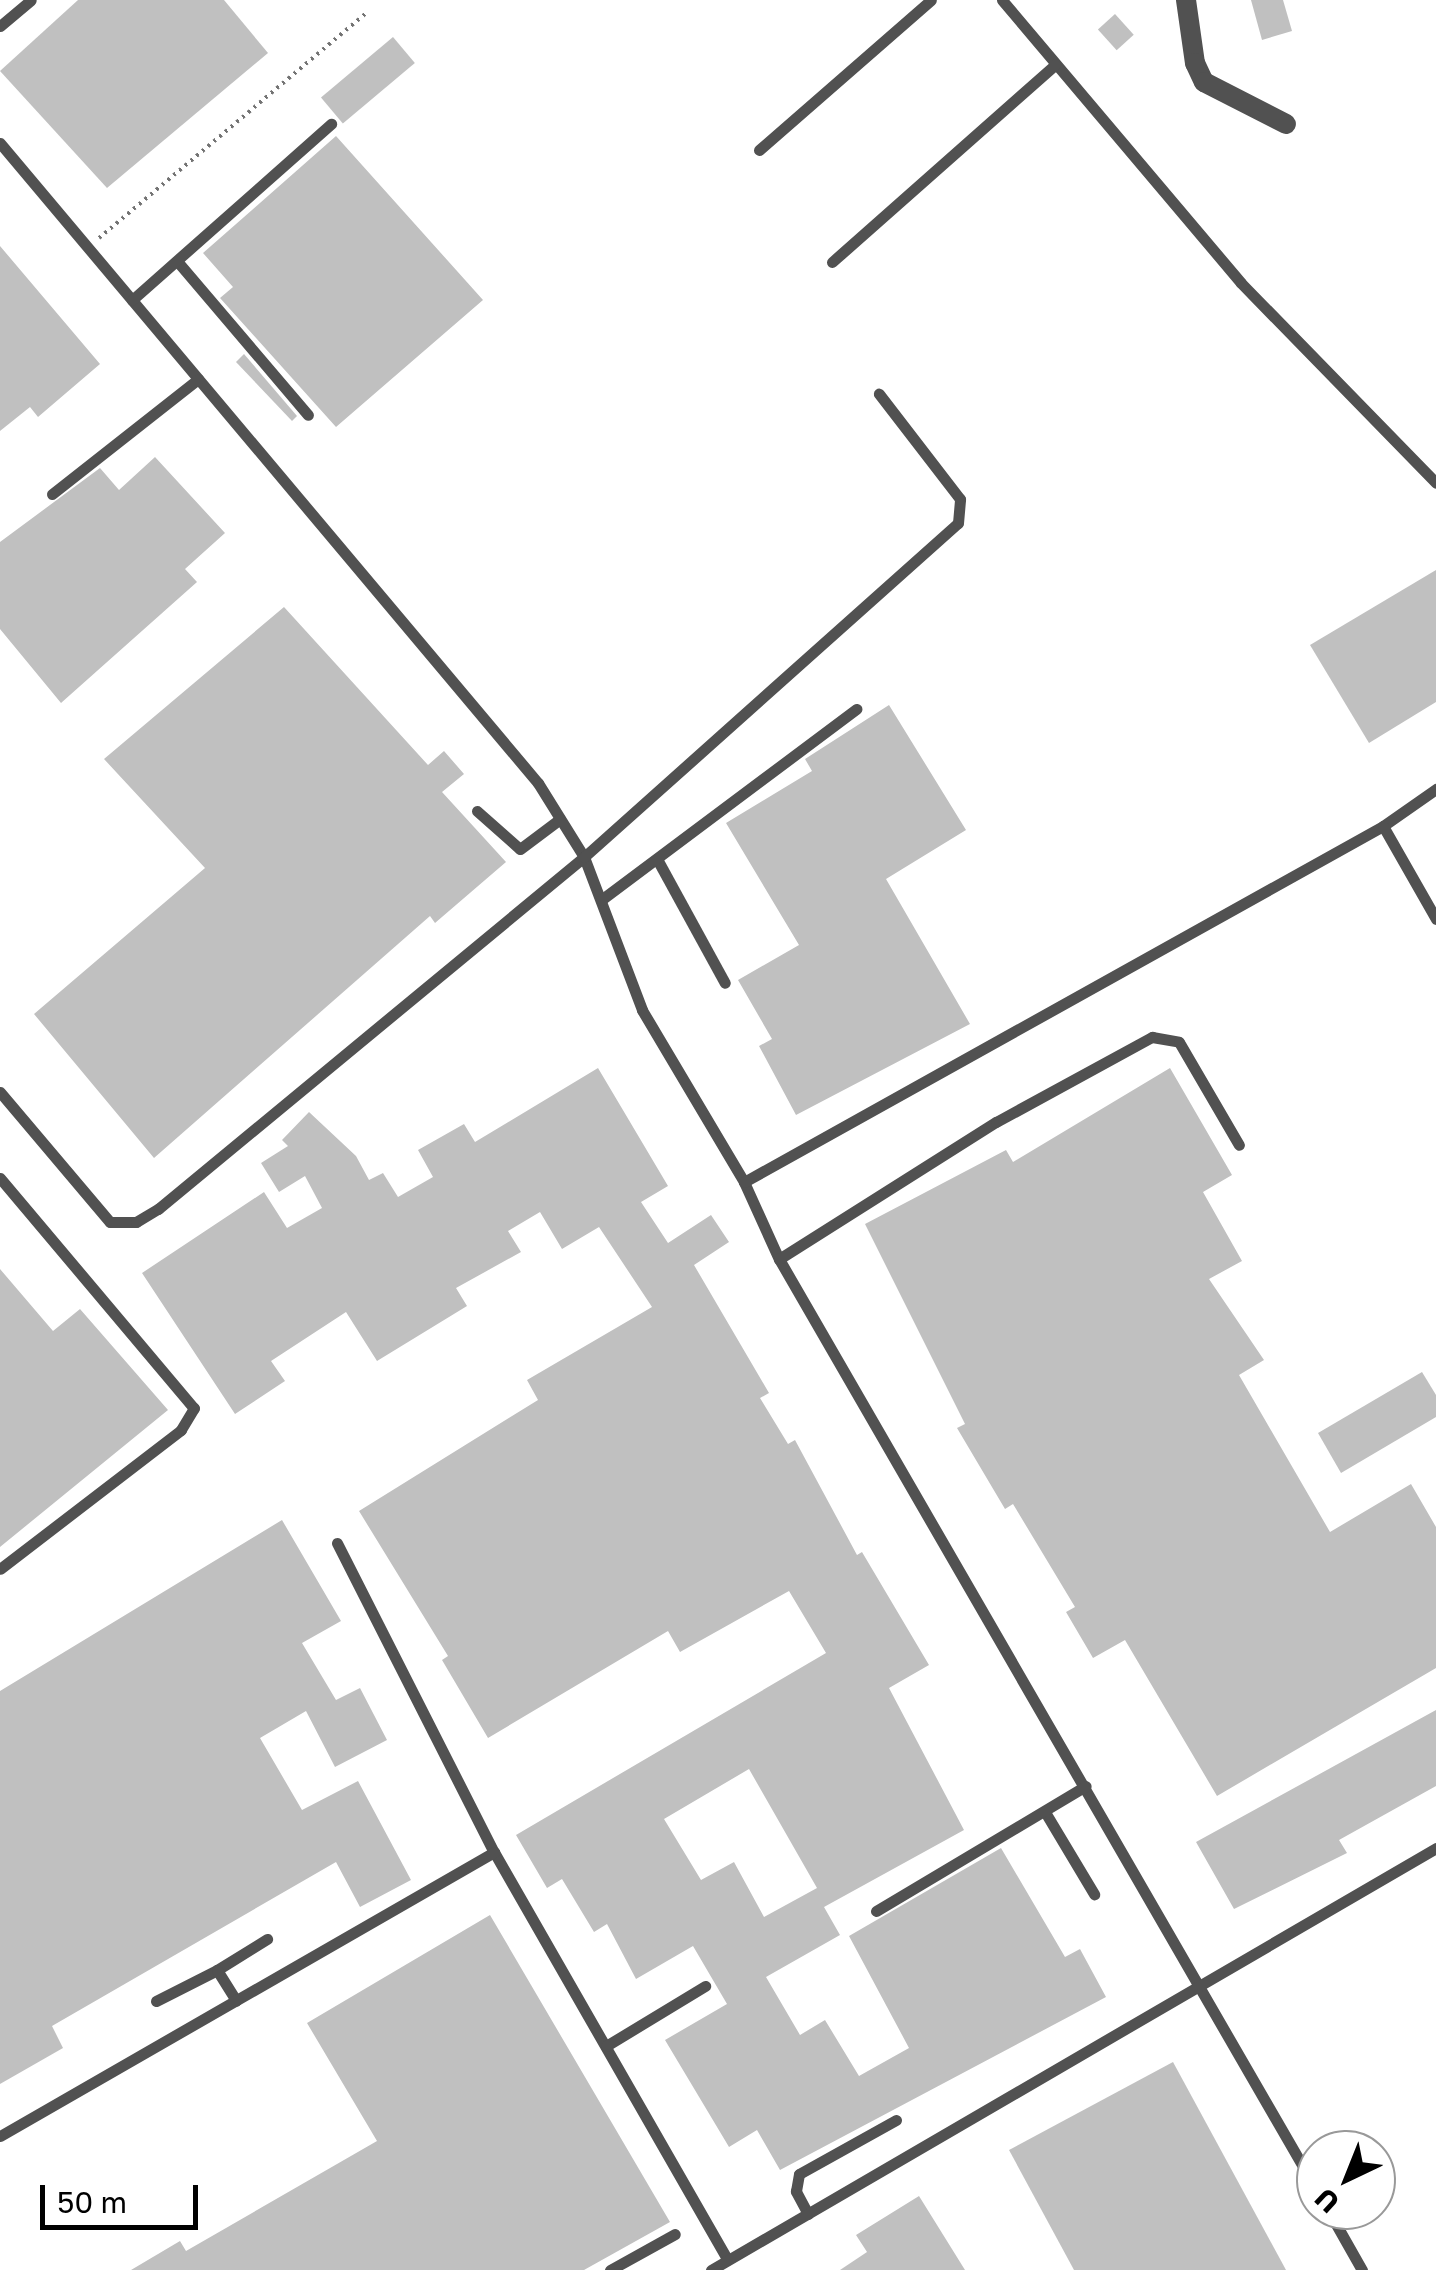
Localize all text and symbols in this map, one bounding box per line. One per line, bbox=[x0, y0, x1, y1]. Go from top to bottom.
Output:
north arrow bbox=[1296, 2130, 1396, 2230]
scale bar bbox=[45, 2165, 202, 2227]
text: U bbox=[1308, 2182, 1345, 2220]
text: 50 m bbox=[57, 2184, 127, 2220]

